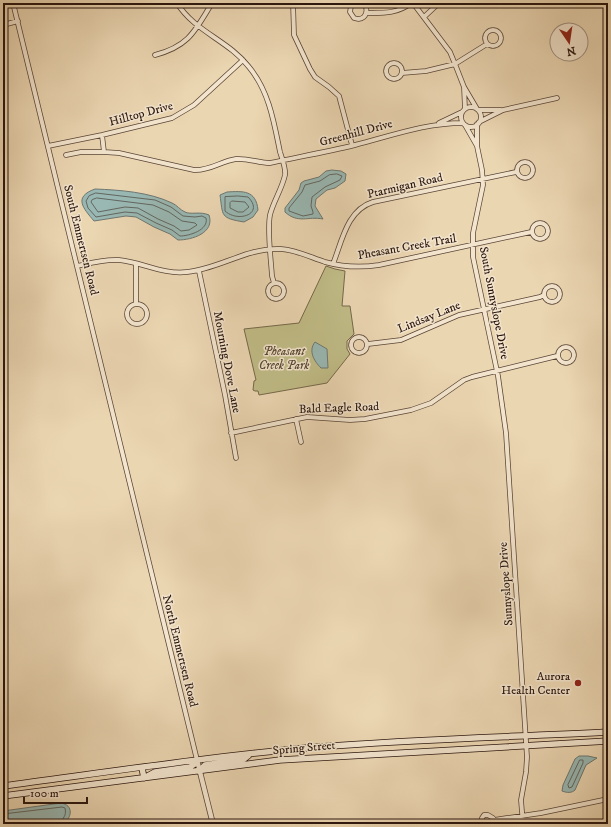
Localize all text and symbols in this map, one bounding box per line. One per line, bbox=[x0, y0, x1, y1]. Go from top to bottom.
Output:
north arrow bbox=[549, 22, 589, 62]
text: N bbox=[565, 43, 577, 59]
street label: Hilltop Drive bbox=[108, 98, 175, 130]
street label: Greenhill Drive bbox=[318, 116, 394, 150]
street label: Ptarmigan Road bbox=[366, 170, 444, 202]
street label: South Emmertsen Road bbox=[60, 183, 102, 297]
street label: Pheasant Creek Trail bbox=[356, 231, 458, 263]
street label: South Sunnyslope Drive bbox=[476, 245, 512, 361]
street label: Lindsay Lane bbox=[395, 298, 463, 336]
street label: Mourning Dove Lane bbox=[210, 310, 244, 414]
park label: Pheasant Creek Park bbox=[259, 344, 309, 373]
street label: Bald Eagle Road bbox=[299, 399, 379, 417]
street label: Sunnyslope Drive bbox=[496, 542, 516, 626]
street label: North Emmertsen Road bbox=[159, 593, 201, 709]
place label: Aurora Health Center bbox=[501, 669, 571, 698]
marker: Aurora Health Center bbox=[573, 678, 583, 688]
street label: Spring Street bbox=[272, 738, 336, 758]
scale bar bbox=[24, 779, 87, 805]
text: 100 m bbox=[30, 786, 59, 801]

